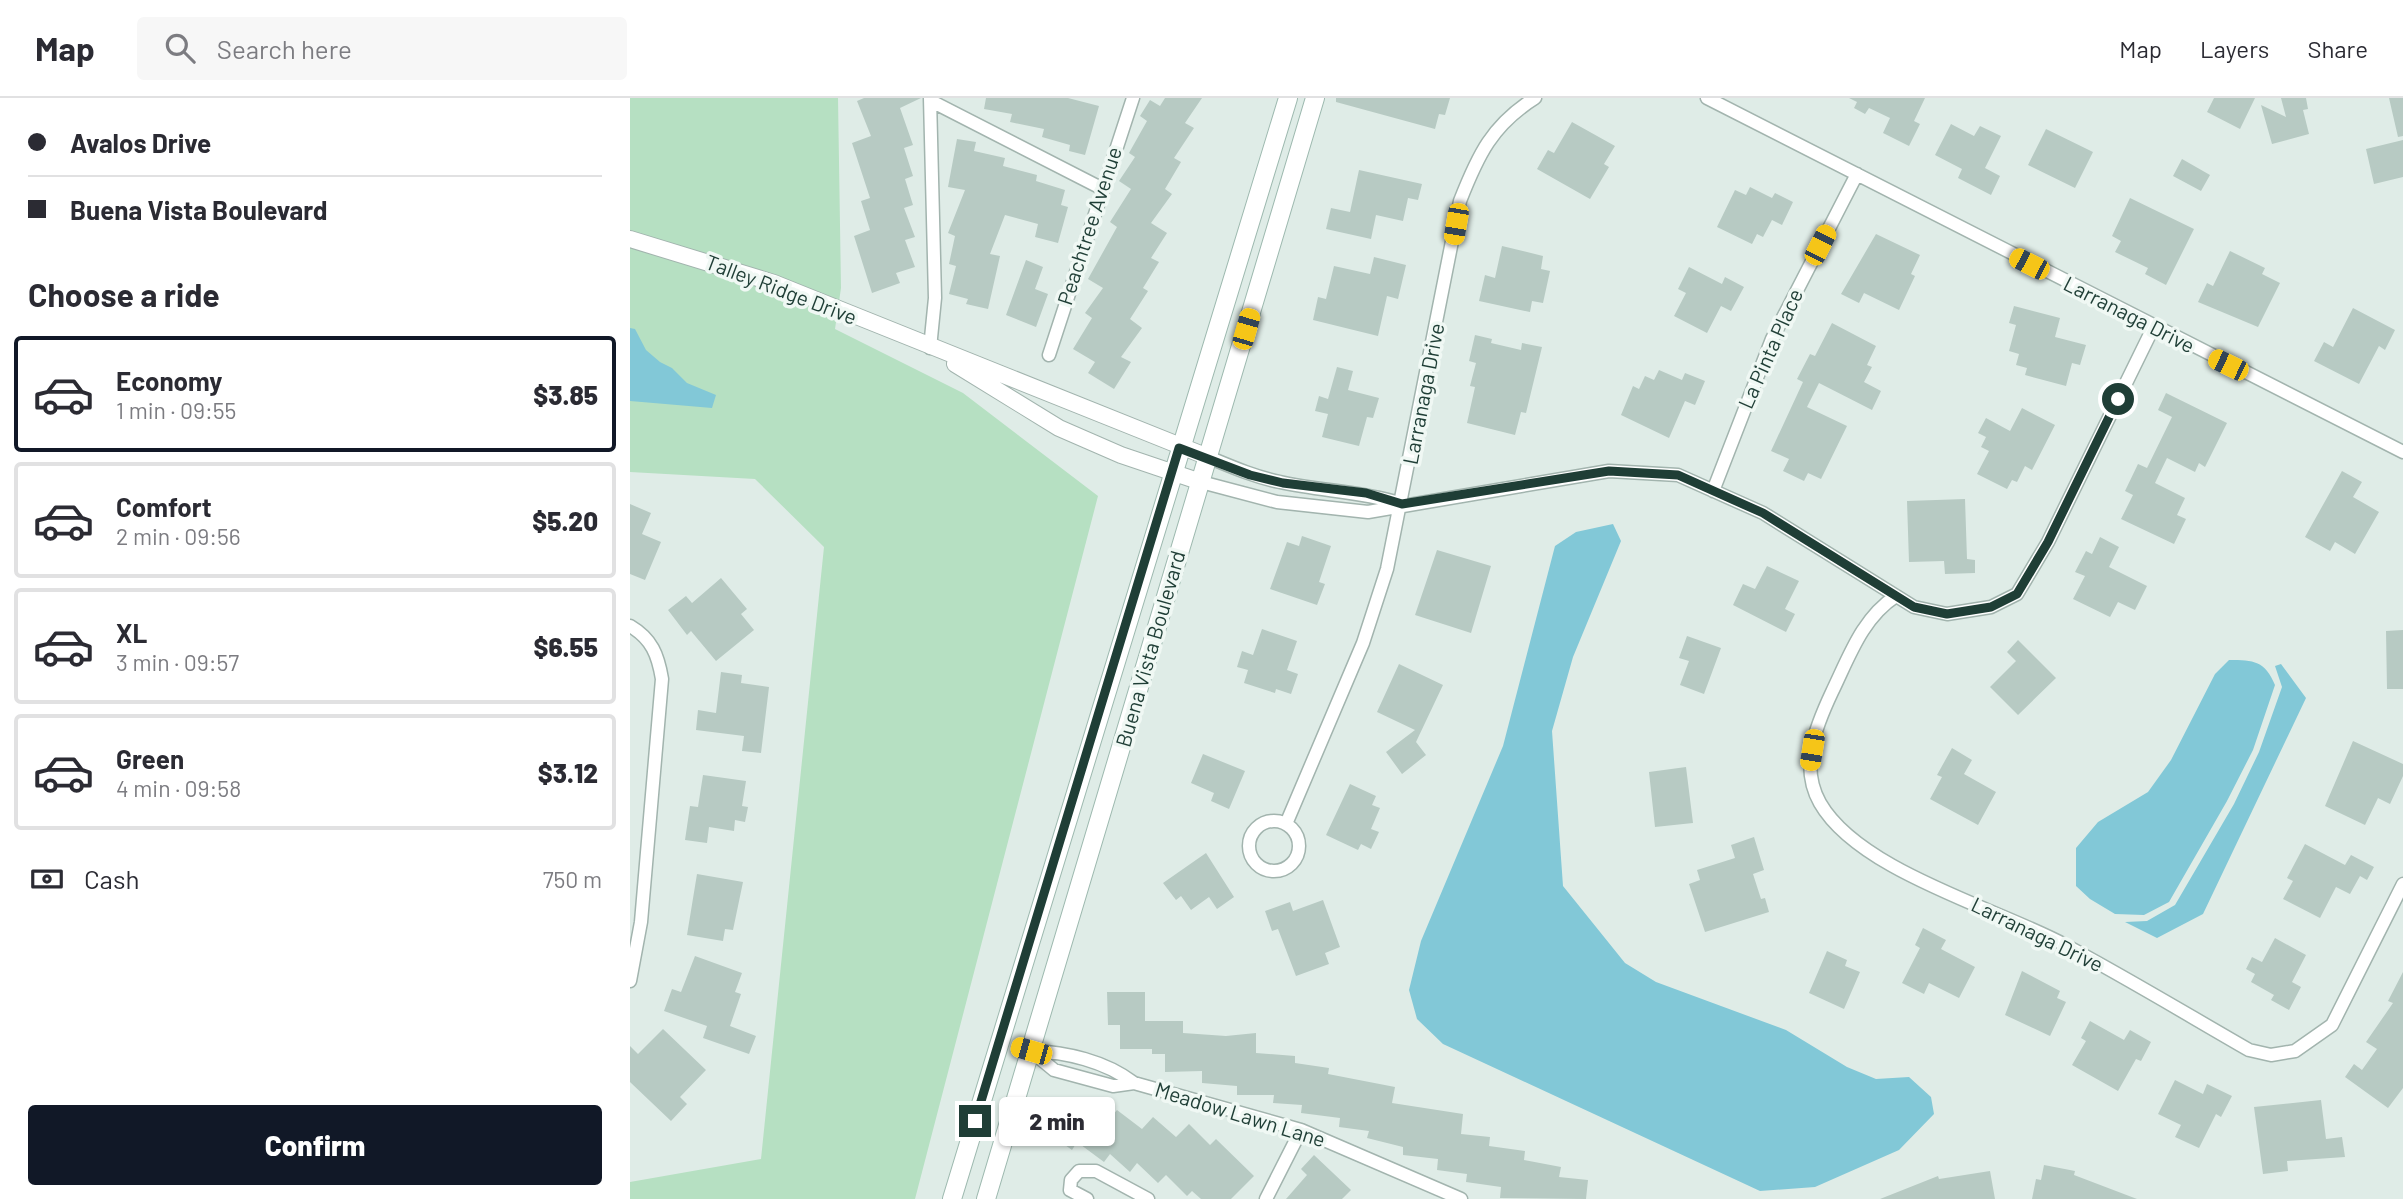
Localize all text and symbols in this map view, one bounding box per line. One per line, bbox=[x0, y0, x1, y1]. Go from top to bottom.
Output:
search box bbox=[137, 17, 627, 80]
text: Map bbox=[35, 28, 95, 68]
icon: search bbox=[161, 29, 199, 67]
text: Search here bbox=[217, 33, 352, 64]
text: Map bbox=[2119, 34, 2162, 63]
text: Layers bbox=[2200, 34, 2269, 63]
text: Share bbox=[2307, 34, 2368, 63]
text: Avalos Drive bbox=[70, 127, 211, 158]
street label: Peachtree Avenue bbox=[1051, 143, 1126, 308]
text: Buena Vista Boulevard bbox=[70, 194, 328, 225]
car bbox=[1443, 201, 1470, 247]
car bbox=[1802, 222, 1839, 268]
car bbox=[2006, 245, 2053, 283]
street label: Talley Ridge Drive bbox=[702, 248, 861, 329]
street label: Larranaga Drive bbox=[2060, 270, 2199, 357]
text: Choose a ride bbox=[28, 275, 220, 313]
street label: La Pinta Place bbox=[1732, 285, 1807, 412]
car bbox=[1231, 306, 1262, 352]
street label: Larranaga Drive bbox=[1397, 321, 1449, 467]
car bbox=[2205, 346, 2252, 384]
icon: car bbox=[32, 363, 95, 426]
text: Economy bbox=[116, 365, 222, 396]
text: $3.85 bbox=[533, 379, 598, 410]
route start bbox=[2102, 383, 2134, 415]
text: 1 min · 09:55 bbox=[116, 396, 236, 424]
icon: car bbox=[32, 489, 95, 552]
text: Comfort bbox=[116, 491, 212, 522]
text: $5.20 bbox=[532, 505, 598, 536]
text: 2 min · 09:56 bbox=[116, 522, 241, 550]
street label: Buena Vista Boulevard bbox=[1110, 548, 1190, 750]
icon: car bbox=[32, 615, 95, 678]
text: XL bbox=[116, 617, 147, 648]
text: $6.55 bbox=[533, 631, 598, 662]
text: 3 min · 09:57 bbox=[116, 648, 239, 676]
car bbox=[1799, 728, 1826, 772]
icon: car bbox=[32, 741, 95, 804]
text: Green bbox=[116, 743, 184, 774]
text: $3.12 bbox=[538, 757, 598, 788]
text: 4 min · 09:58 bbox=[116, 774, 241, 802]
icon: cash bbox=[28, 860, 66, 898]
text: Cash bbox=[84, 863, 139, 894]
text: 750 m bbox=[543, 865, 602, 893]
street label: Larranaga Drive bbox=[1968, 891, 2108, 976]
car bbox=[1008, 1035, 1055, 1067]
street label: Meadow Lawn Lane bbox=[1152, 1076, 1329, 1151]
callout: 2 min bbox=[1000, 1096, 1115, 1146]
button: Confirm bbox=[28, 1105, 602, 1185]
route end bbox=[959, 1105, 991, 1137]
text: 2 min bbox=[1029, 1107, 1085, 1135]

